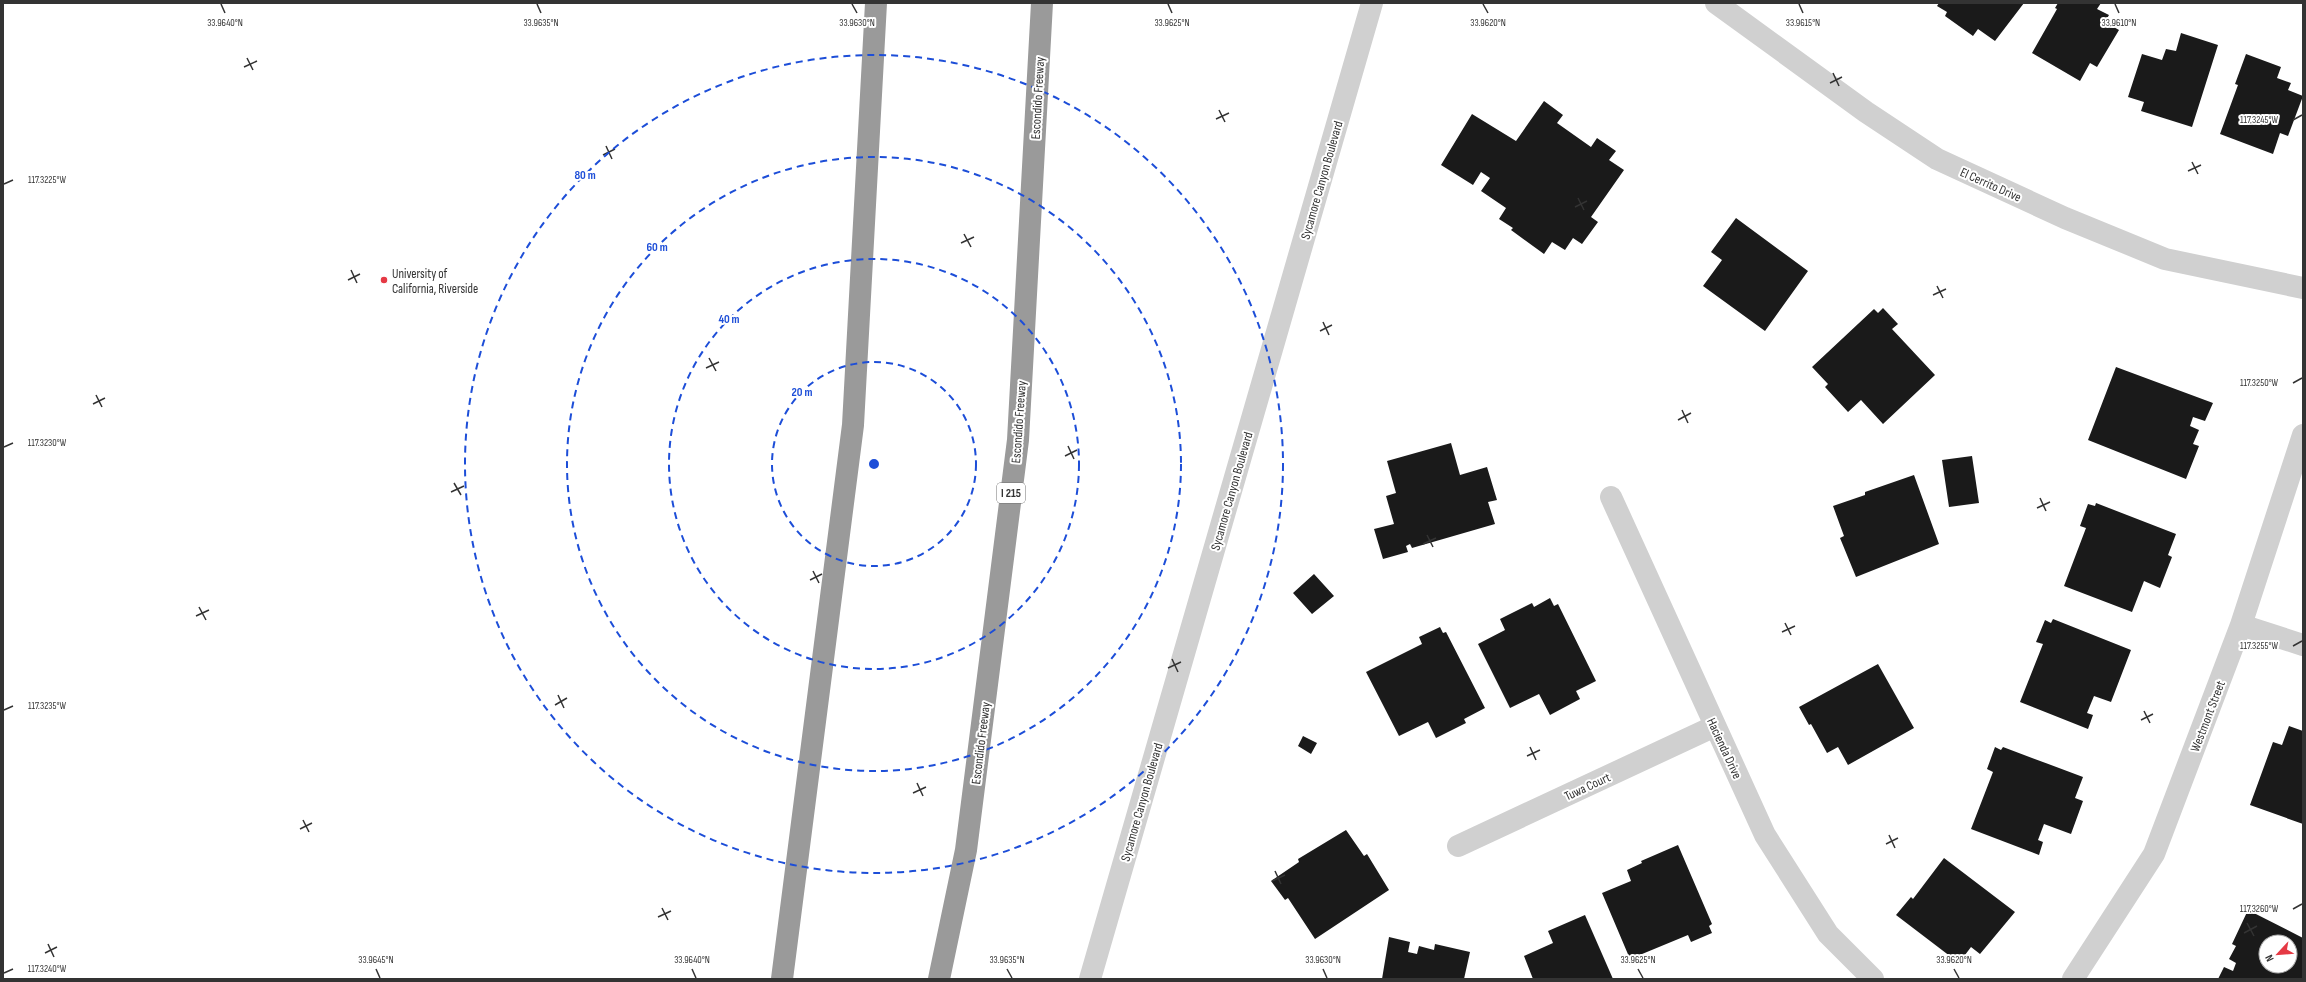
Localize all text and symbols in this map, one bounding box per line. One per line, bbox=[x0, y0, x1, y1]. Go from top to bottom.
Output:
text: 33.9640°N bbox=[207, 17, 243, 29]
text: 33.9635°N bbox=[523, 17, 559, 29]
text: 33.9630°N bbox=[839, 17, 875, 29]
text: 33.9625°N bbox=[1154, 17, 1190, 29]
text: 33.9620°N bbox=[1470, 17, 1506, 29]
text: 33.9615°N bbox=[1786, 17, 1820, 29]
text: 33.9610°N bbox=[2102, 17, 2136, 29]
street label: Escondido Freeway bbox=[1028, 56, 1048, 140]
text: 117.3245°W bbox=[2240, 114, 2278, 126]
street label: Sycamore Canyon Boulevard bbox=[1297, 119, 1347, 241]
street label: El Cerrito Drive bbox=[1958, 164, 2024, 205]
text: 80 m bbox=[574, 168, 596, 183]
text: 117.3225°W bbox=[28, 174, 66, 186]
text: 60 m bbox=[646, 240, 668, 255]
place label: University of California, Riverside bbox=[392, 266, 478, 297]
marker: University of California, Riverside bbox=[379, 275, 389, 285]
text: 40 m bbox=[718, 312, 740, 327]
text: 117.3250°W bbox=[2240, 377, 2279, 389]
street label: Escondido Freeway bbox=[1008, 380, 1030, 464]
text: 20 m bbox=[792, 385, 812, 400]
street label: Sycamore Canyon Boulevard bbox=[1207, 430, 1257, 552]
text: 117.3230°W bbox=[28, 437, 67, 449]
centre of rings bbox=[867, 457, 881, 471]
road number: I 215 bbox=[997, 483, 1025, 503]
text: 117.3255°W bbox=[2240, 640, 2278, 652]
street label: Westmont Street bbox=[2187, 678, 2229, 754]
text: 117.3235°W bbox=[28, 700, 66, 712]
street label: Escondido Freeway bbox=[968, 701, 994, 785]
street label: Hacienda Drive bbox=[1703, 715, 1745, 781]
street label: Sycamore Canyon Boulevard bbox=[1117, 741, 1167, 863]
street label: Tuwa Court bbox=[1562, 769, 1613, 804]
text: 117.3260°W bbox=[2240, 903, 2279, 915]
north arrow bbox=[2258, 934, 2298, 974]
text: N bbox=[2262, 953, 2277, 964]
text: 33.9645°N bbox=[358, 954, 394, 966]
text: 33.9640°N bbox=[674, 954, 710, 966]
text: 33.9635°N bbox=[989, 954, 1025, 966]
text: 33.9630°N bbox=[1305, 954, 1341, 966]
text: 33.9625°N bbox=[1620, 954, 1656, 966]
text: 33.9620°N bbox=[1936, 954, 1972, 966]
text: 117.3240°W bbox=[28, 963, 67, 975]

